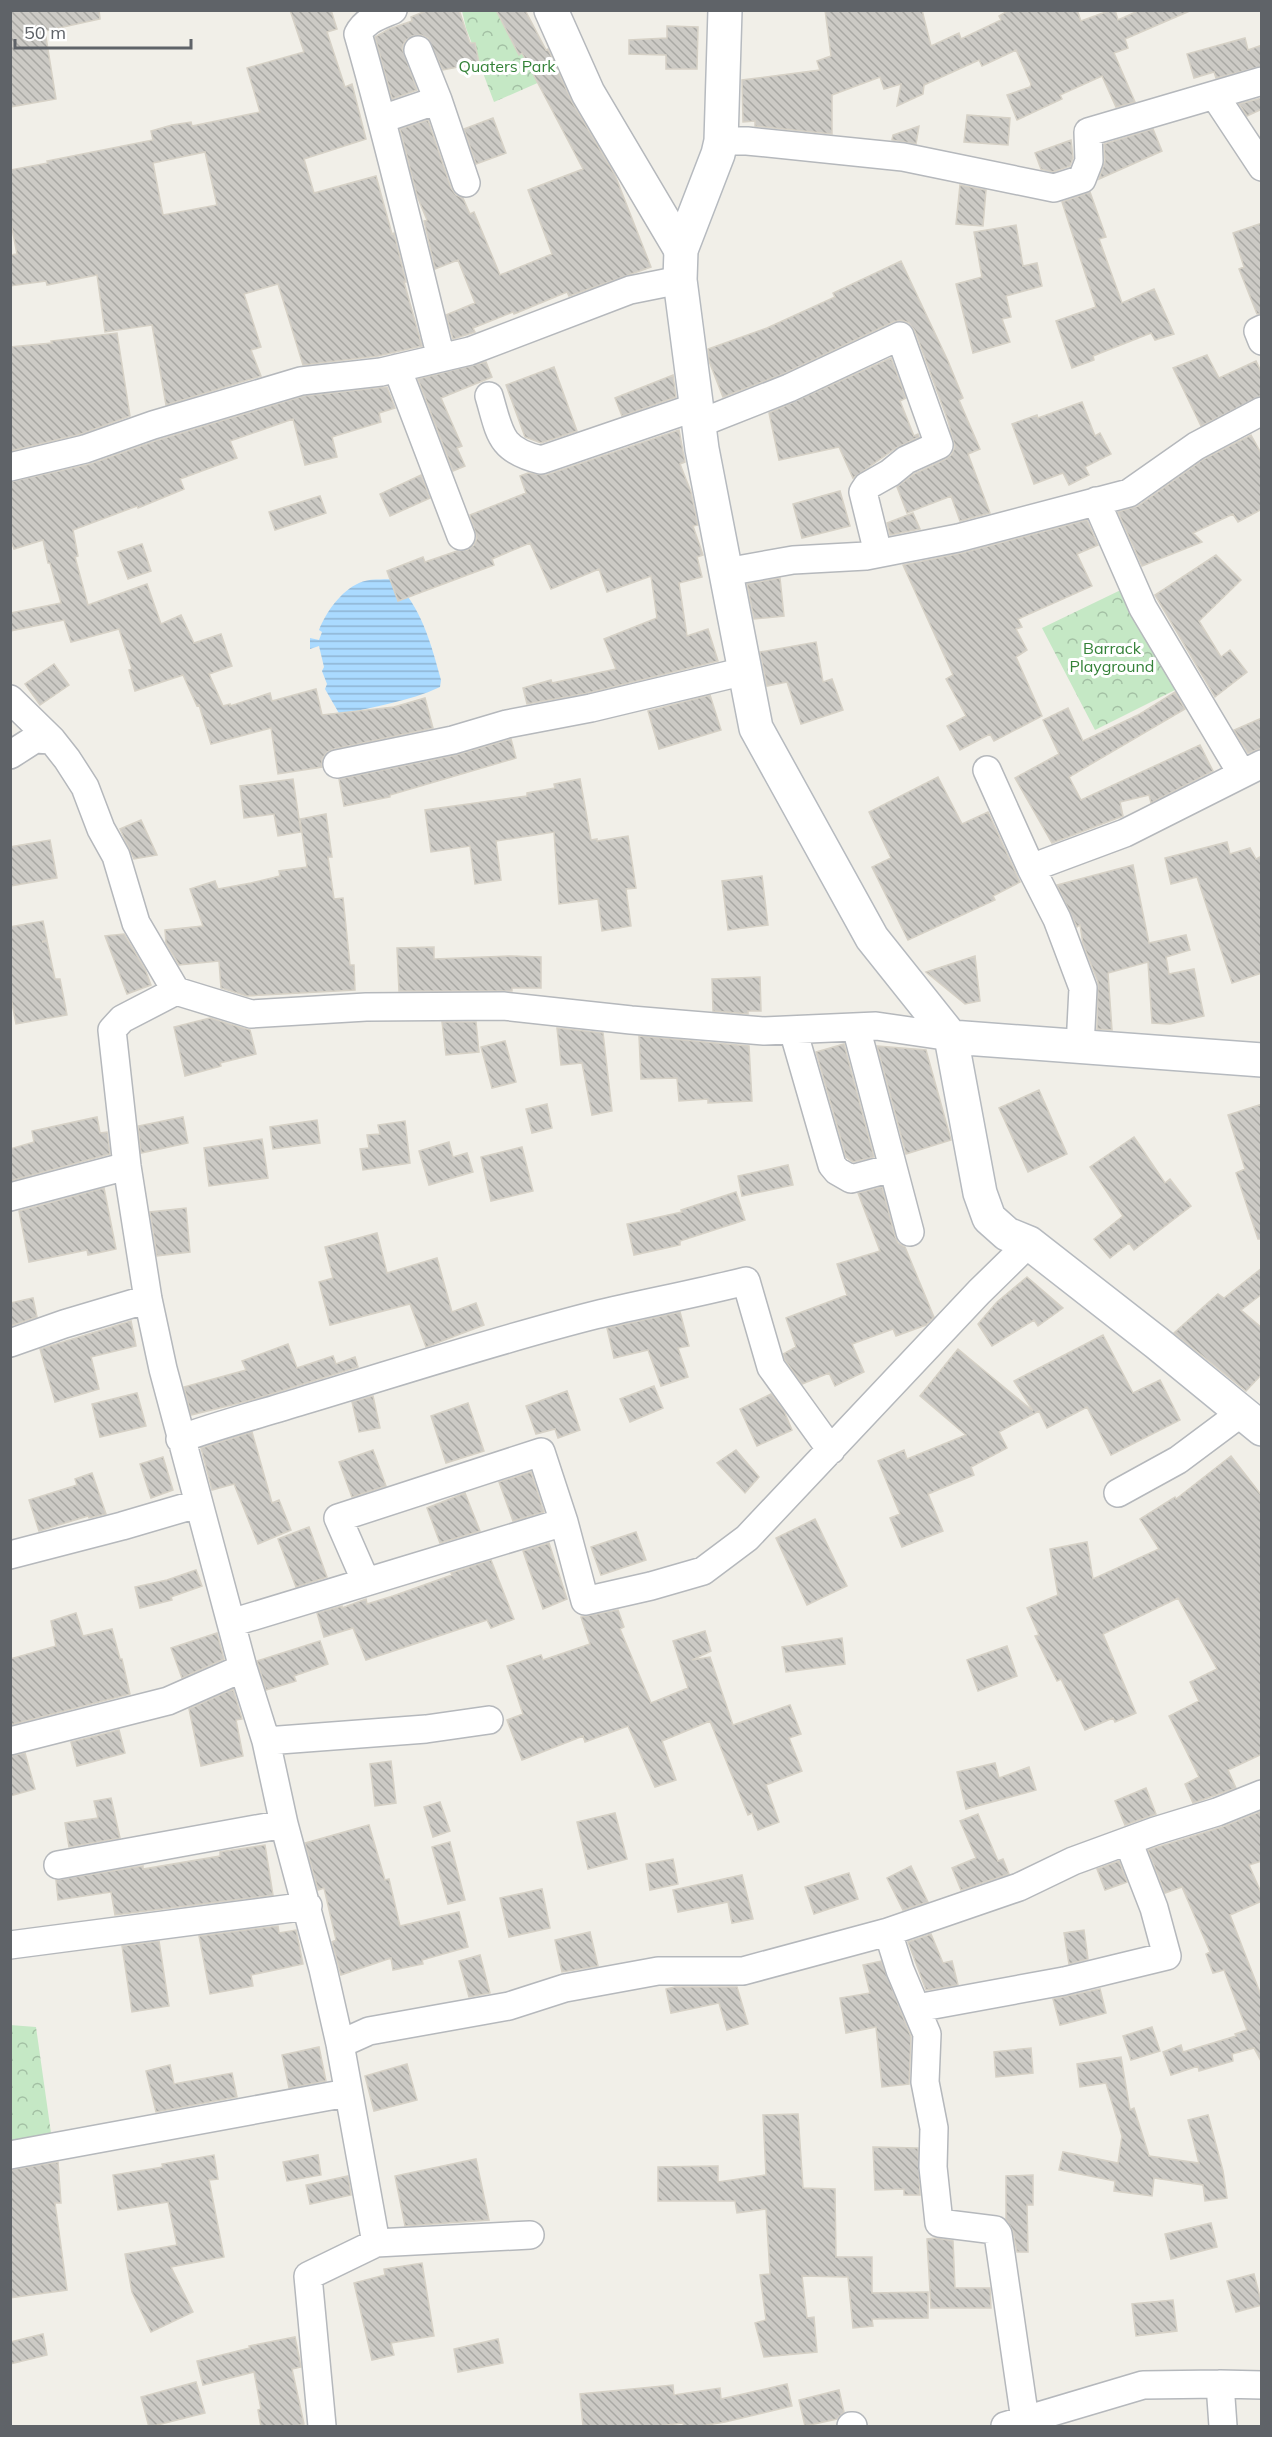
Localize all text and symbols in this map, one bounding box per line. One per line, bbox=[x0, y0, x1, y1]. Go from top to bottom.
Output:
scale bar bbox=[15, 12, 190, 50]
text: 50 m bbox=[24, 21, 66, 44]
park label: Quaters Park bbox=[459, 56, 556, 76]
park label: Barrack Playground bbox=[1070, 638, 1154, 676]

